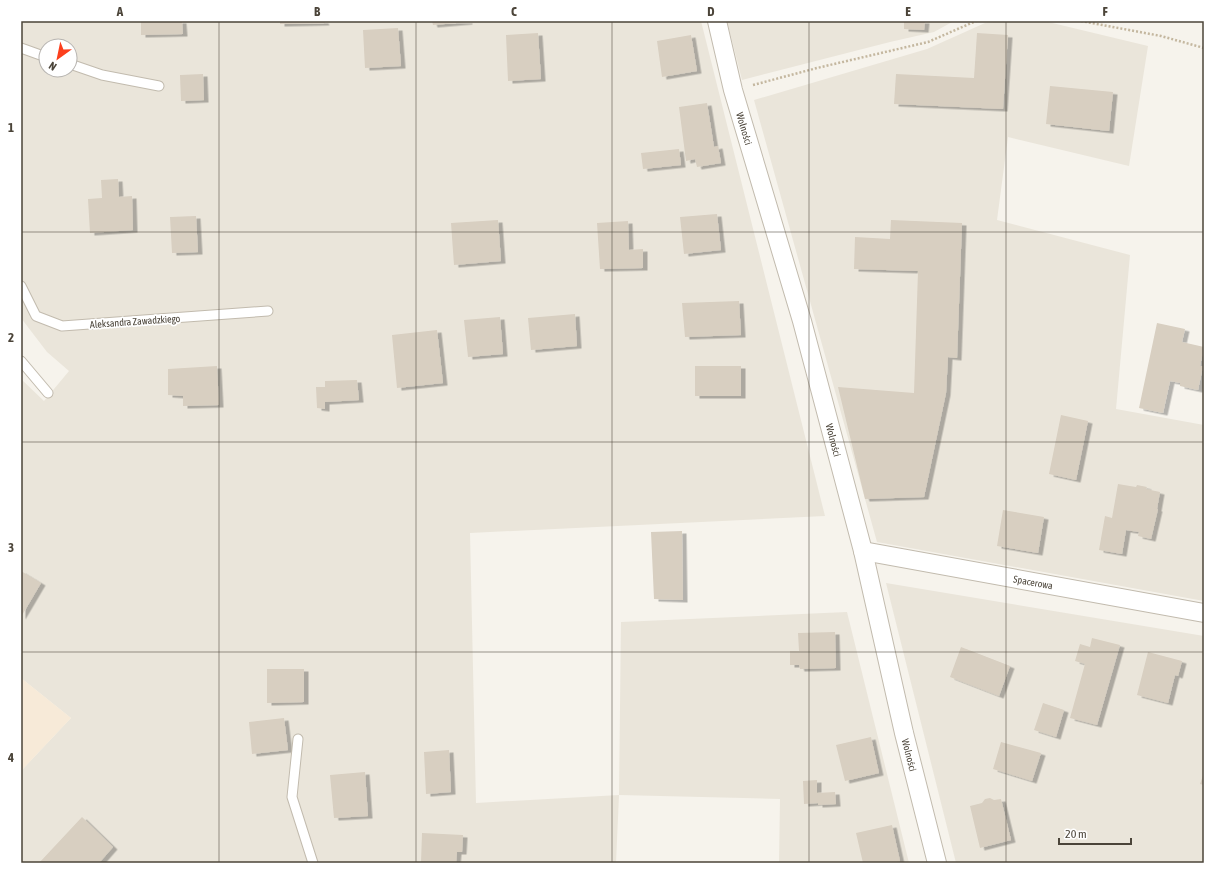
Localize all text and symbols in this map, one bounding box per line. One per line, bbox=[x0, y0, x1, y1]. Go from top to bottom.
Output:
text: A bbox=[116, 4, 124, 19]
text: B bbox=[314, 4, 321, 19]
text: C bbox=[511, 4, 517, 19]
text: D bbox=[707, 4, 715, 19]
text: E bbox=[905, 4, 911, 19]
text: F bbox=[1102, 4, 1108, 19]
north arrow bbox=[38, 38, 78, 78]
text: N bbox=[47, 60, 59, 73]
street label: Wolności bbox=[734, 111, 754, 146]
text: 1 bbox=[8, 120, 14, 135]
street label: Aleksandra Zawadzkiego bbox=[89, 313, 181, 330]
text: 2 bbox=[8, 330, 14, 345]
street label: Wolności bbox=[823, 423, 843, 458]
text: 3 bbox=[8, 540, 14, 555]
street label: Spacerowa bbox=[1012, 573, 1054, 591]
street label: Wolności bbox=[900, 737, 919, 773]
text: 4 bbox=[7, 750, 14, 765]
scale bar bbox=[1059, 820, 1131, 846]
text: 20 m bbox=[1065, 827, 1087, 841]

